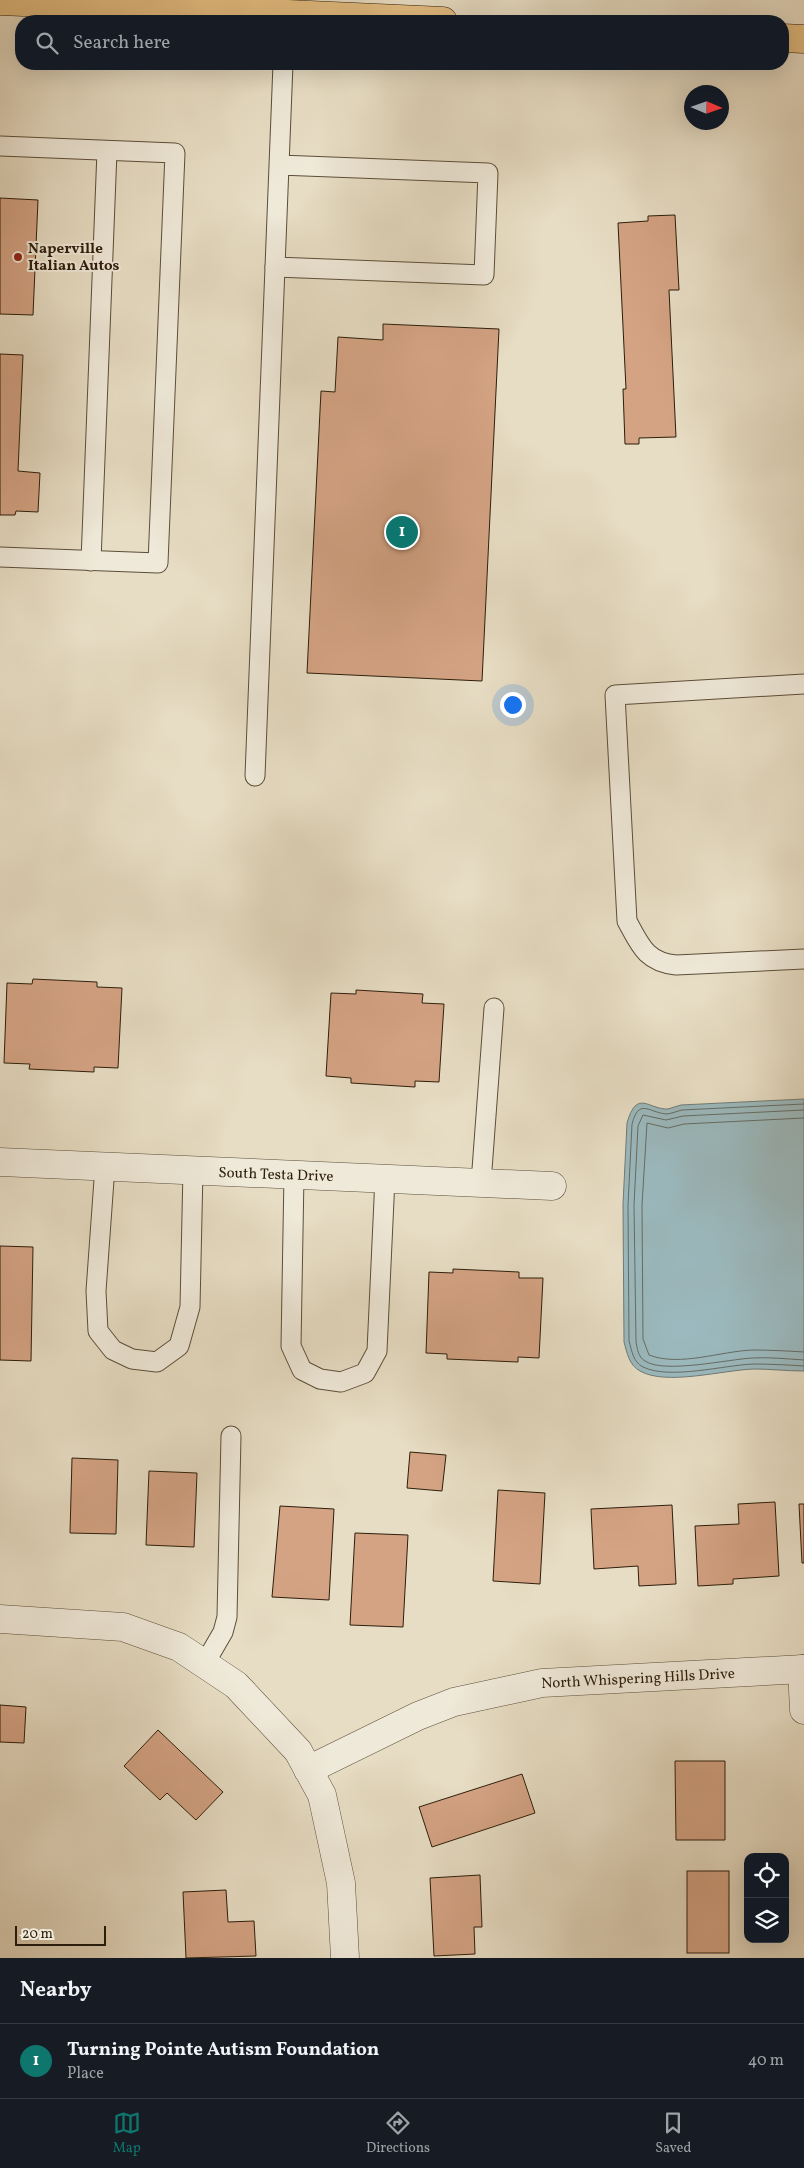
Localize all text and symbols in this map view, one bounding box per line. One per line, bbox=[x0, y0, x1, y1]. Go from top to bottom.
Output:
search box bbox=[15, 15, 789, 70]
icon: search bbox=[33, 29, 61, 57]
text: Search here bbox=[73, 30, 170, 56]
north arrow bbox=[684, 85, 729, 130]
place label: Naperville Italian Autos bbox=[28, 239, 120, 277]
marker: Naperville Italian Autos bbox=[12, 251, 24, 263]
pin: 1 bbox=[386, 513, 418, 551]
your location bbox=[500, 692, 526, 718]
street label: South Testa Drive bbox=[218, 1163, 334, 1188]
street label: North Whispering Hills Drive bbox=[541, 1664, 735, 1695]
map controls bbox=[744, 1853, 789, 1943]
button: locate bbox=[744, 1853, 789, 1898]
button: layers bbox=[744, 1898, 789, 1943]
scale bar bbox=[15, 1923, 106, 1946]
text: 20 m bbox=[22, 1925, 53, 1944]
text: Nearby bbox=[20, 1976, 91, 2005]
text: Turning Pointe Autism Foundation bbox=[67, 2037, 379, 2063]
text: 1 bbox=[33, 2050, 39, 2072]
text: 40 m bbox=[748, 2050, 784, 2072]
text: Place bbox=[67, 2063, 104, 2085]
tab: Map bbox=[113, 2109, 141, 2158]
tab: Directions bbox=[366, 2109, 430, 2158]
tab: Saved bbox=[655, 2109, 691, 2158]

